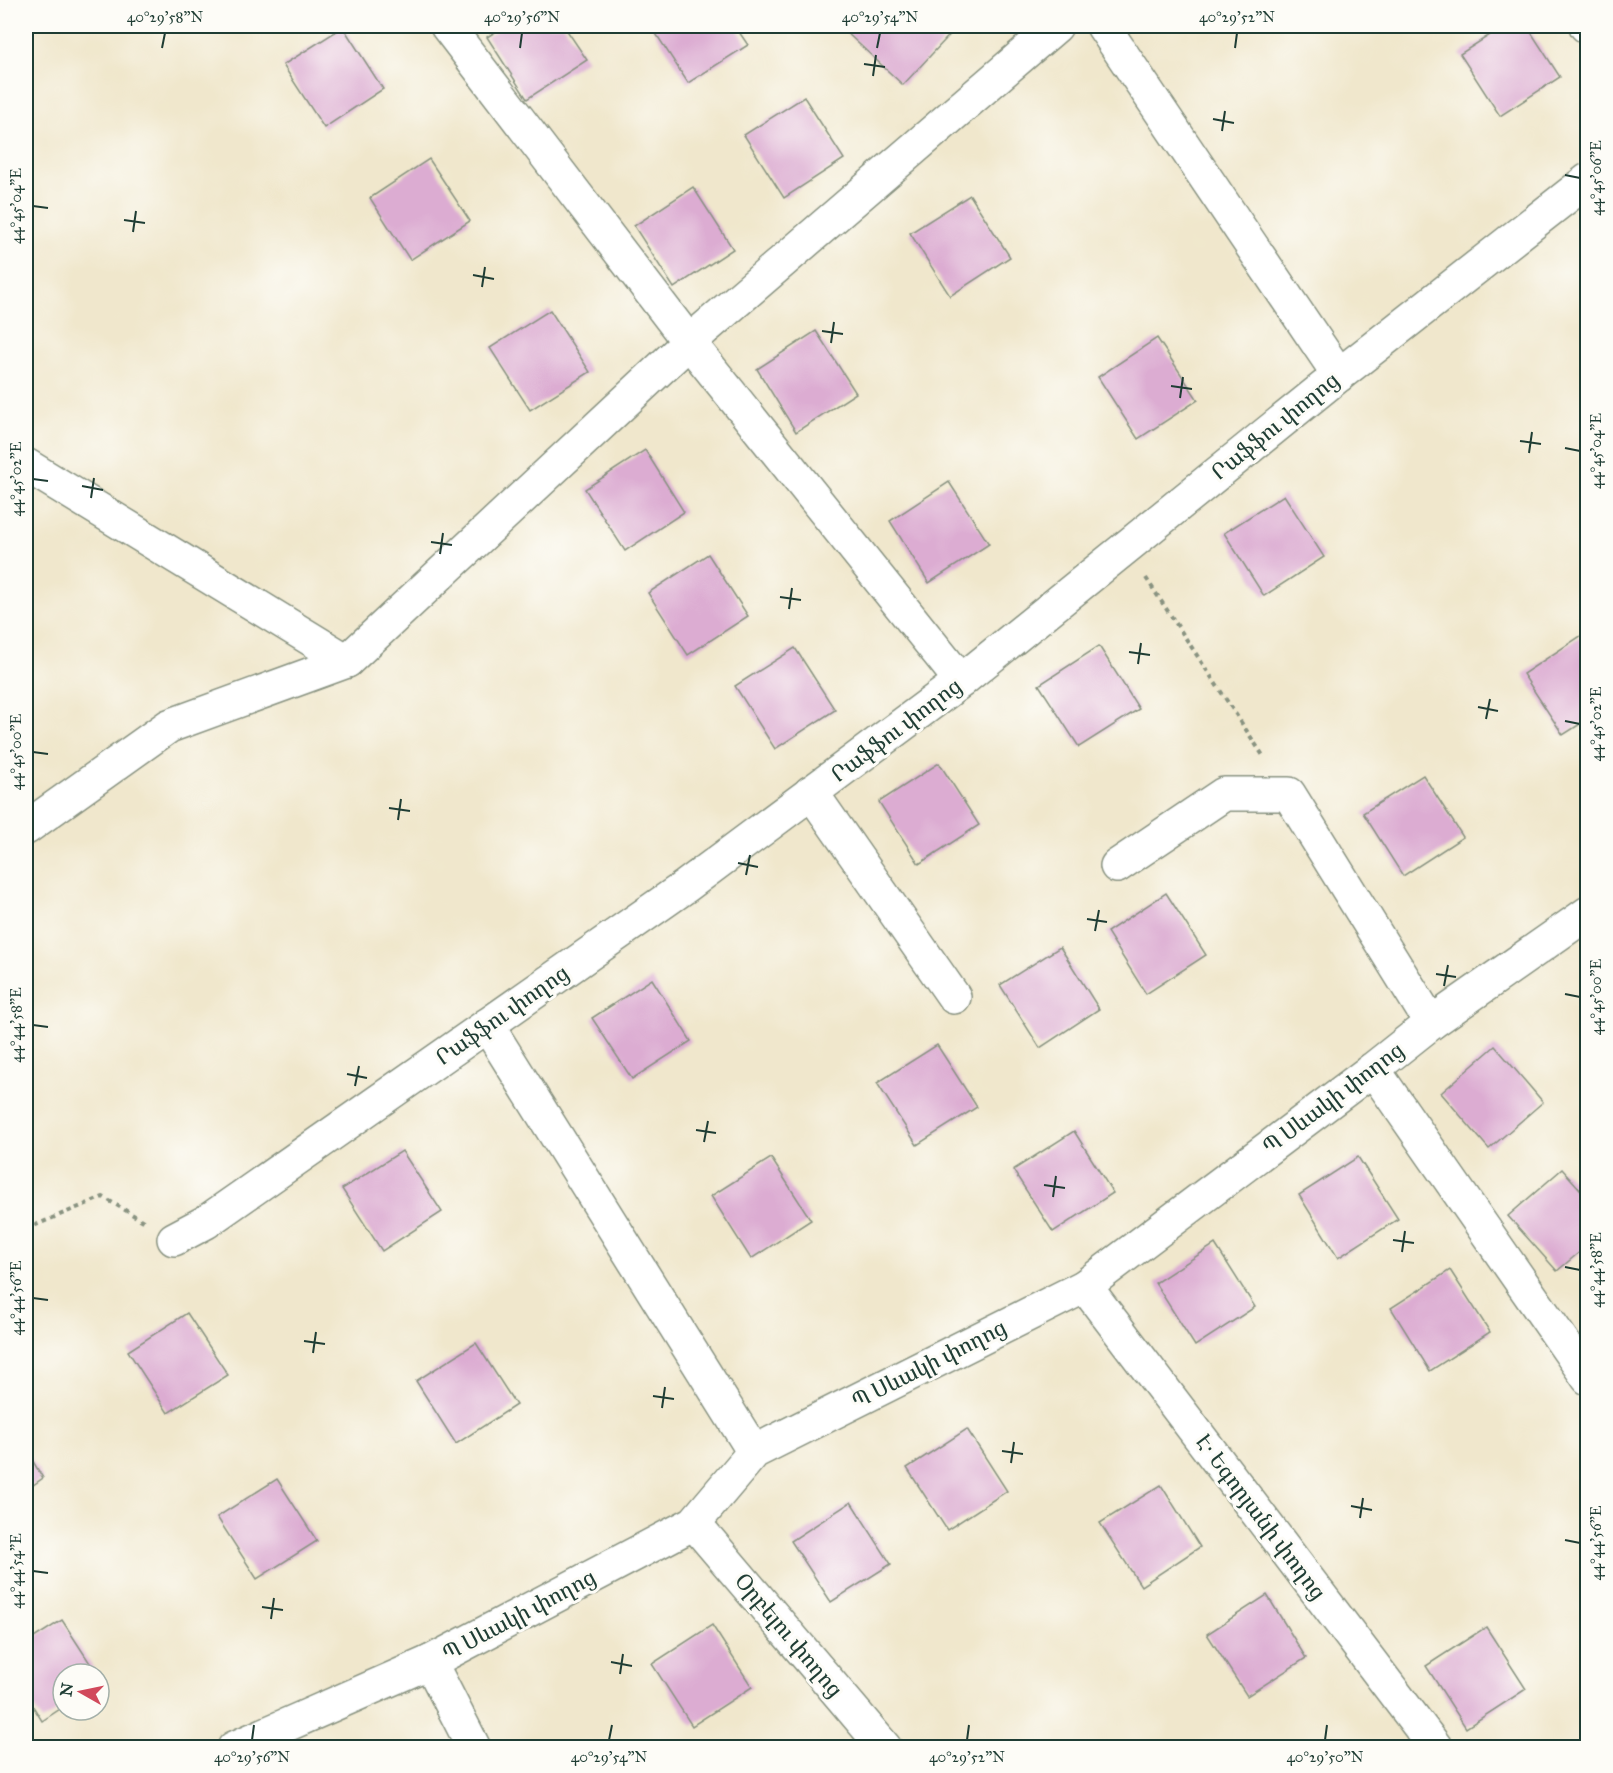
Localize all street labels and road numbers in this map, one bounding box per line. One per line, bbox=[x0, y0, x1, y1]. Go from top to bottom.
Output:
street label: Րաֆֆու փողոց bbox=[1206, 366, 1344, 486]
street label: Րաֆֆու փողոց bbox=[825, 672, 967, 788]
street label: Րաֆֆու փողոց bbox=[430, 959, 574, 1071]
street label: Պ Սևակի փողոց bbox=[1257, 1036, 1409, 1160]
street label: Պ Սևակի փողոց bbox=[847, 1313, 1011, 1415]
street label: Է․ Եգորյանի փողոց bbox=[1190, 1429, 1332, 1605]
street label: Պ Սևակի փողոց bbox=[438, 1563, 600, 1667]
street label: Օրբելու փողոց bbox=[729, 1567, 849, 1703]

